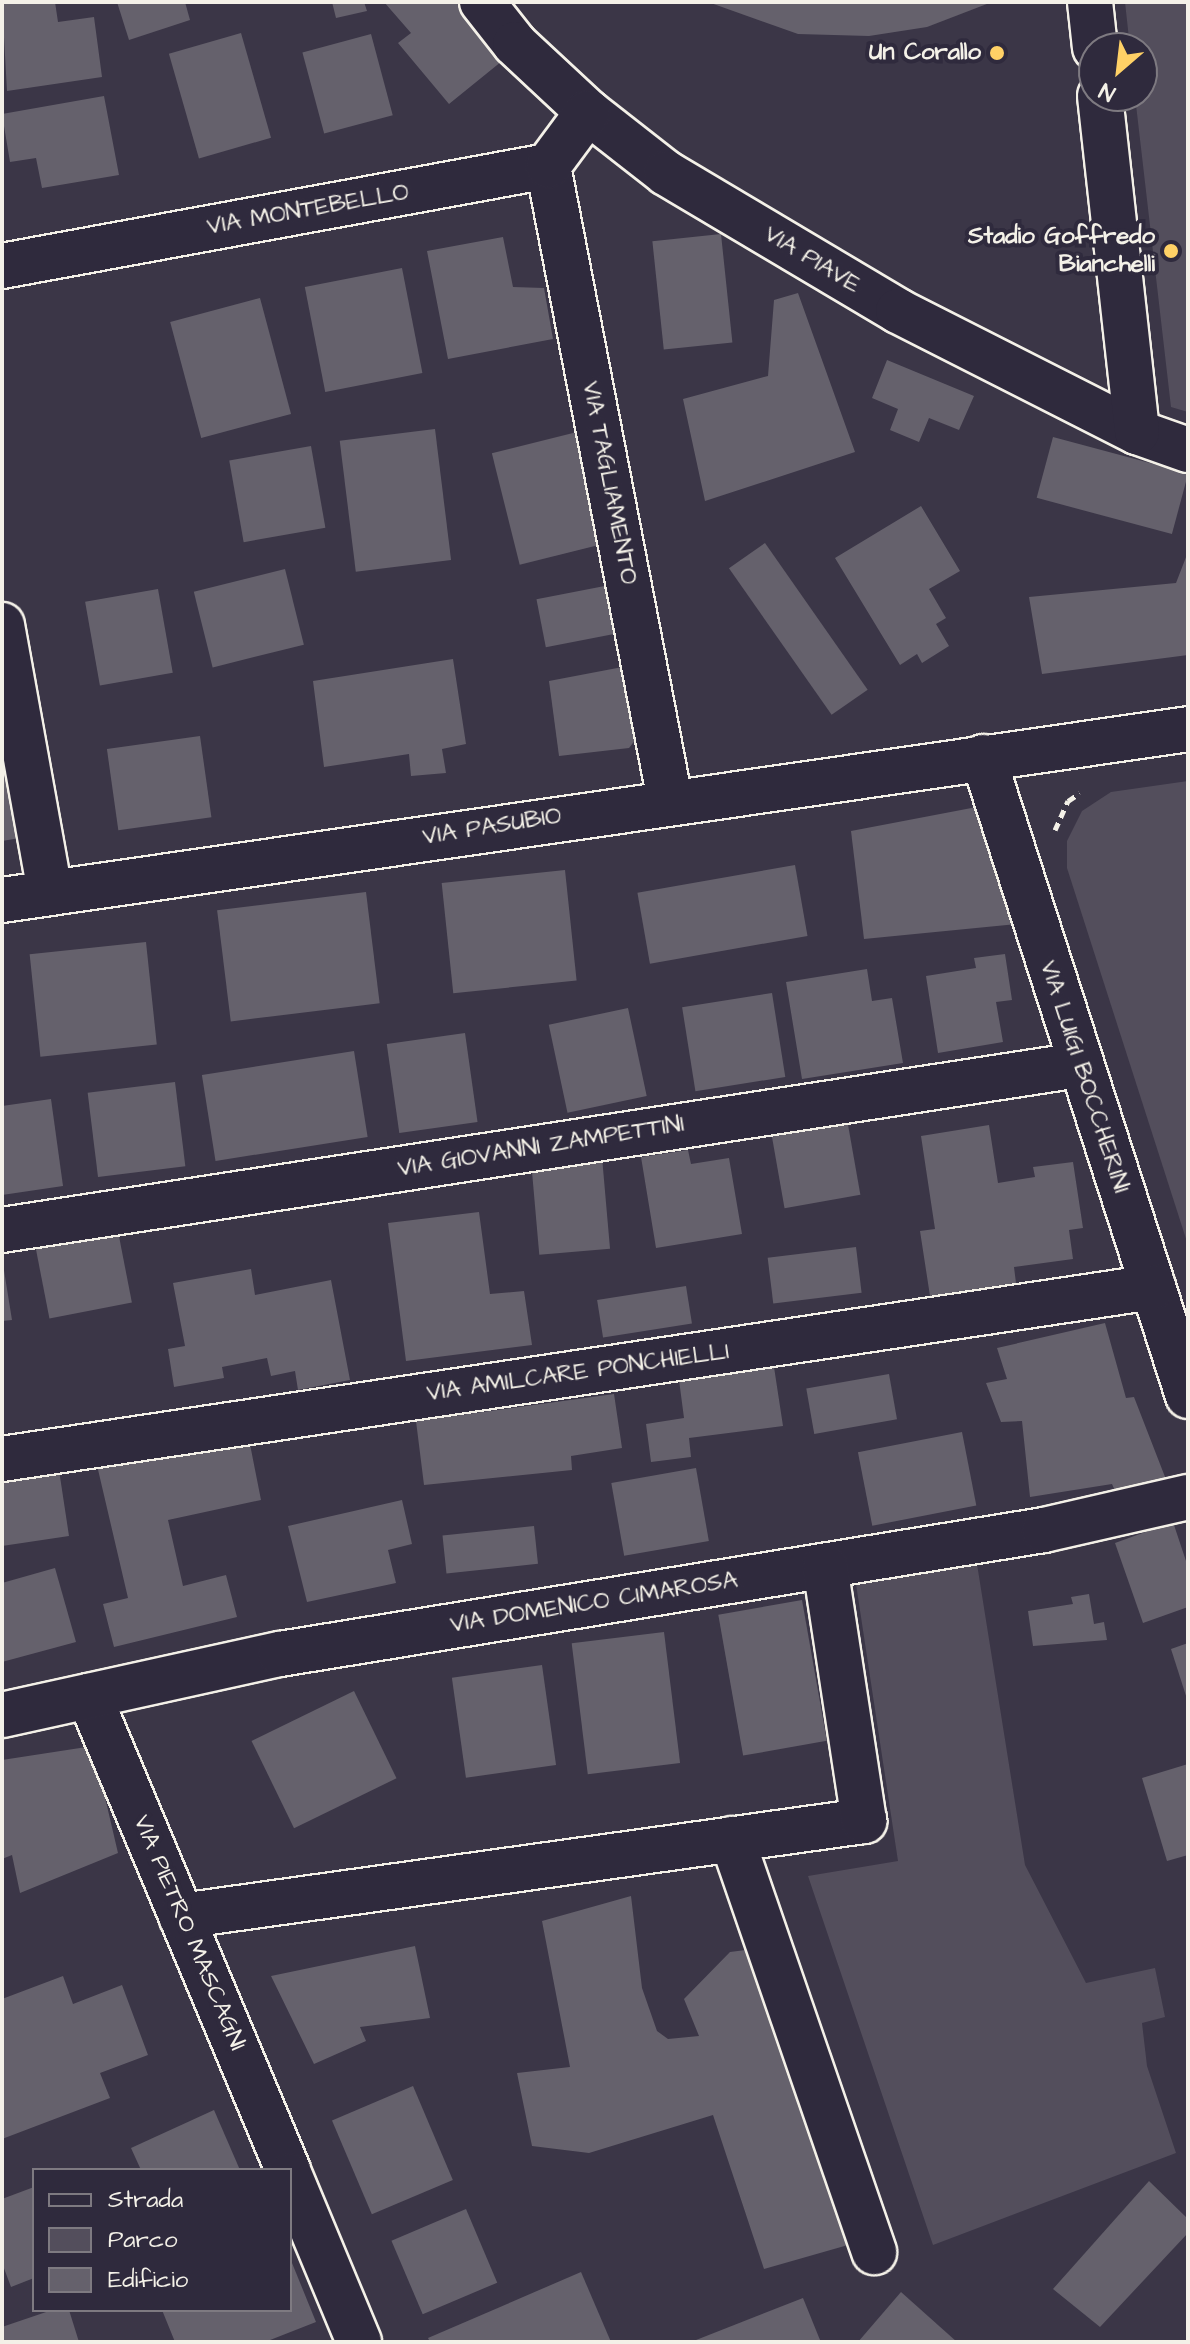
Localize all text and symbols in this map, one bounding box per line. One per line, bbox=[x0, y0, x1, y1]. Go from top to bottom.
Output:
north arrow bbox=[1078, 32, 1158, 112]
place label: Un Corallo bbox=[869, 39, 981, 67]
marker: Un Corallo bbox=[988, 44, 1006, 62]
text: N bbox=[1094, 75, 1121, 109]
street label: VIA MONTEBELLO bbox=[205, 178, 411, 242]
street label: VIA PIAVE bbox=[759, 220, 865, 300]
place label: Stadio Goffredo Bianchelli bbox=[968, 223, 1155, 279]
marker: Stadio Goffredo Bianchelli bbox=[1162, 242, 1180, 260]
street label: VIA TAGLIAMENTO bbox=[575, 379, 643, 587]
street label: VIA PASUBIO bbox=[421, 802, 563, 852]
street label: VIA LUIGI BOCCHERINI bbox=[1033, 957, 1135, 1197]
street label: VIA GIOVANNI ZAMPETTINI bbox=[396, 1110, 686, 1184]
street label: VIA AMILCARE PONCHIELLI bbox=[425, 1338, 731, 1408]
street label: VIA DOMENICO CIMAROSA bbox=[448, 1566, 740, 1640]
street label: VIA PIETRO MASCAGNI bbox=[126, 1811, 252, 2055]
legend bbox=[32, 2168, 292, 2312]
text: Strada bbox=[108, 2183, 183, 2217]
text: Parco bbox=[108, 2223, 177, 2257]
text: Edificio bbox=[108, 2263, 188, 2297]

